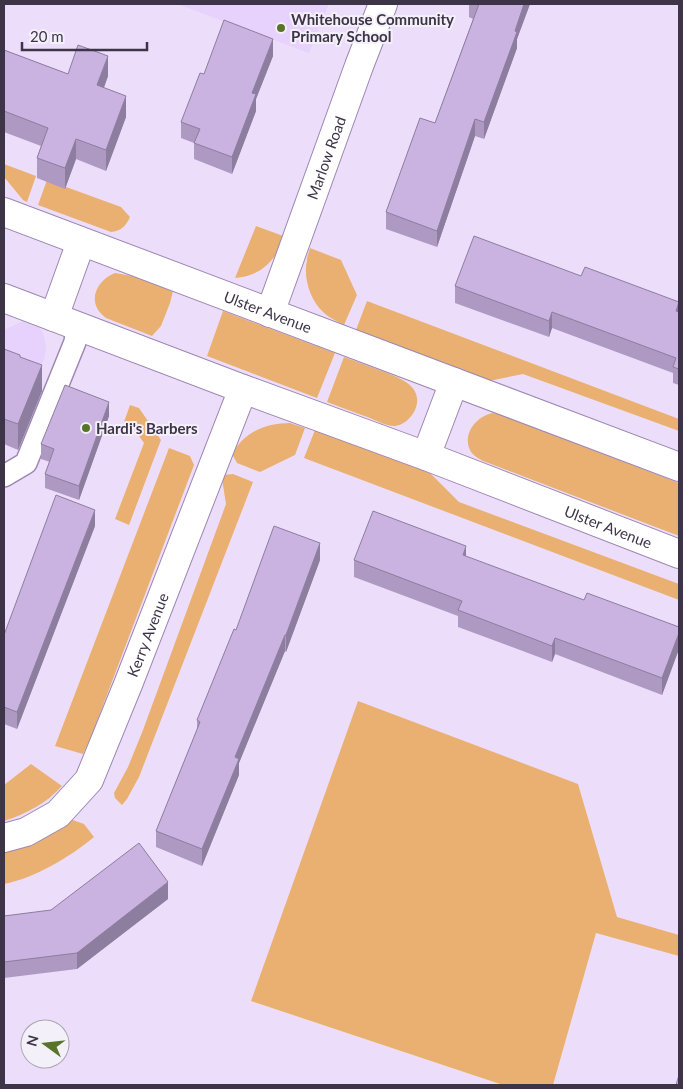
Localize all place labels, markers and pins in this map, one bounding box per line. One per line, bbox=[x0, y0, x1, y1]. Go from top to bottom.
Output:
place label: Whitehouse Community Primary School bbox=[291, 10, 454, 45]
marker: Whitehouse Community Primary School bbox=[275, 22, 287, 34]
place label: Hardi's Barbers bbox=[96, 419, 198, 437]
marker: Hardi's Barbers bbox=[80, 422, 92, 434]

